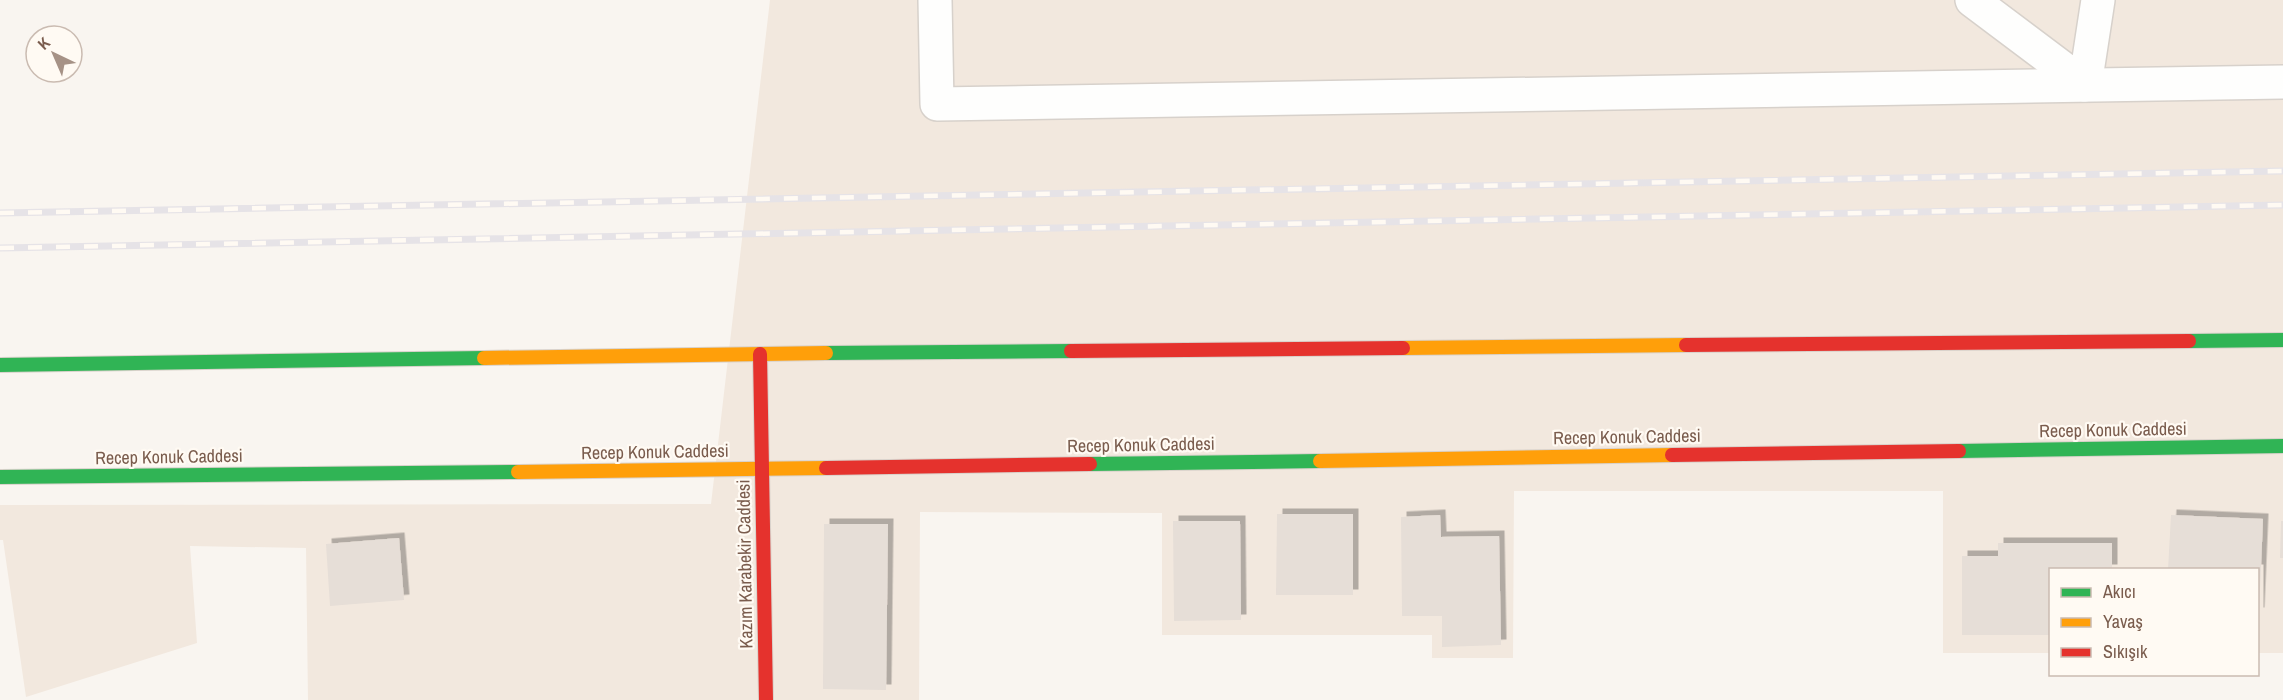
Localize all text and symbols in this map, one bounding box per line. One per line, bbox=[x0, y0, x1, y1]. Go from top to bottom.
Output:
north arrow bbox=[24, 24, 84, 84]
text: K bbox=[33, 32, 55, 54]
street label: Recep Konuk Caddesi bbox=[2039, 416, 2187, 443]
street label: Recep Konuk Caddesi bbox=[1553, 423, 1701, 450]
street label: Recep Konuk Caddesi bbox=[1067, 431, 1215, 458]
street label: Recep Konuk Caddesi bbox=[581, 438, 729, 465]
street label: Recep Konuk Caddesi bbox=[95, 443, 243, 470]
street label: Kazım Karabekir Caddesi bbox=[731, 479, 758, 649]
legend bbox=[2049, 568, 2259, 676]
text: Akıcı bbox=[2102, 579, 2136, 604]
text: Yavaş bbox=[2103, 609, 2143, 634]
text: Sıkışık bbox=[2103, 639, 2148, 664]

